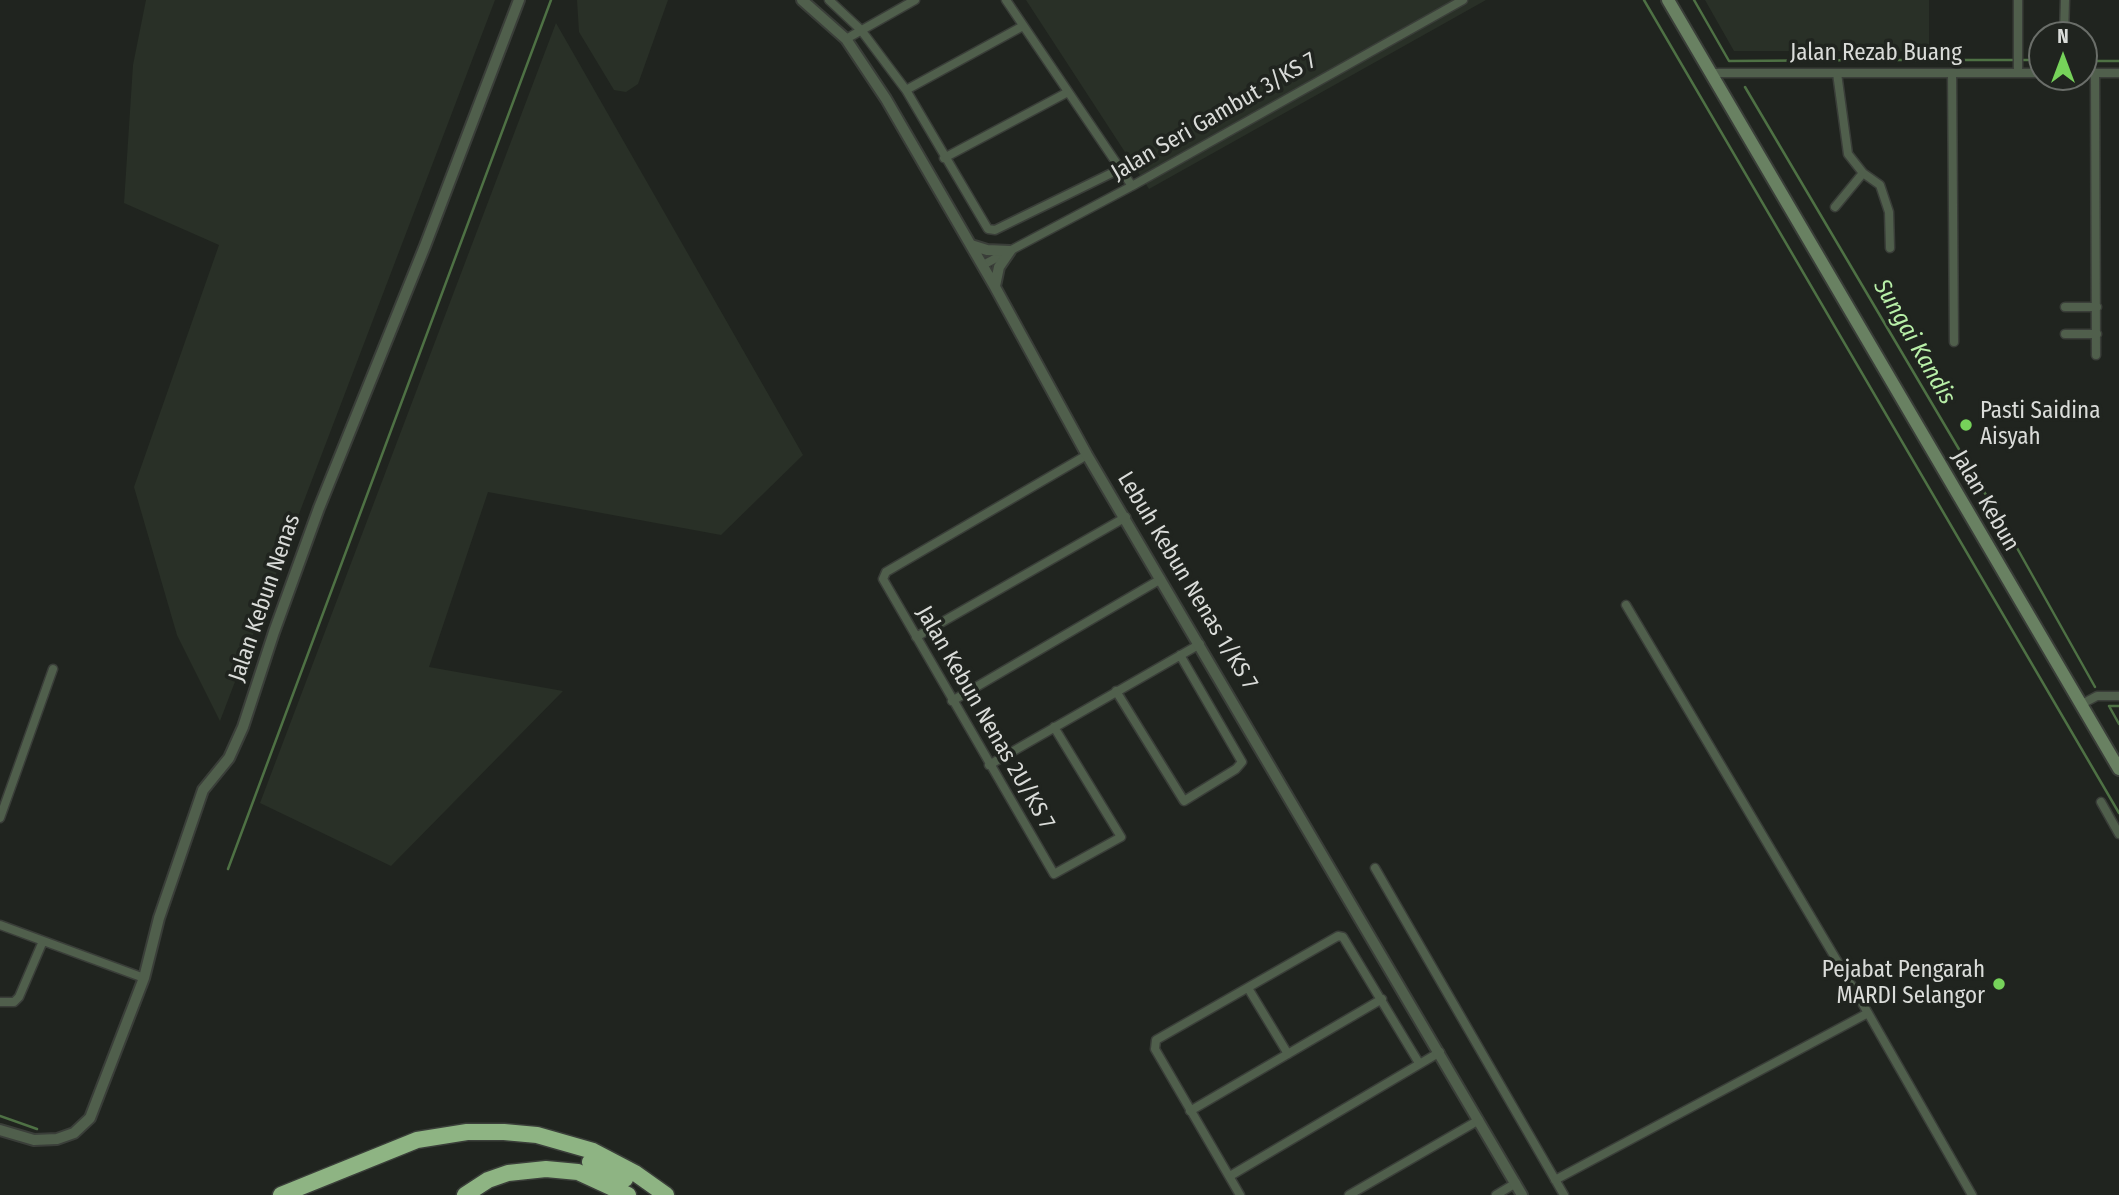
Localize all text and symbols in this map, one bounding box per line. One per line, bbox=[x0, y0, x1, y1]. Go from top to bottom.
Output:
north arrow bbox=[2028, 21, 2098, 91]
text: N bbox=[2057, 25, 2069, 48]
street label: Jalan Rezab Buang bbox=[1790, 40, 1962, 68]
street label: Jalan Seri Gambut 3/KS 7 bbox=[1107, 47, 1321, 187]
water label: Sungai Kandis bbox=[1867, 274, 1961, 410]
place label: Pasti Saidina Aisyah bbox=[1980, 398, 2100, 452]
marker: Pasti Saidina Aisyah bbox=[1958, 417, 1974, 433]
street label: Jalan Kebun bbox=[1945, 446, 2025, 556]
street label: Lebuh Kebun Nenas 1/KS 7 bbox=[1111, 467, 1263, 695]
street label: Jalan Kebun Nenas bbox=[223, 511, 307, 685]
street label: Jalan Kebun Nenas 2U/KS 7 bbox=[910, 601, 1060, 835]
place label: Pejabat Pengarah MARDI Selangor bbox=[1822, 957, 1985, 1011]
marker: Pejabat Pengarah MARDI Selangor bbox=[1991, 976, 2007, 992]

